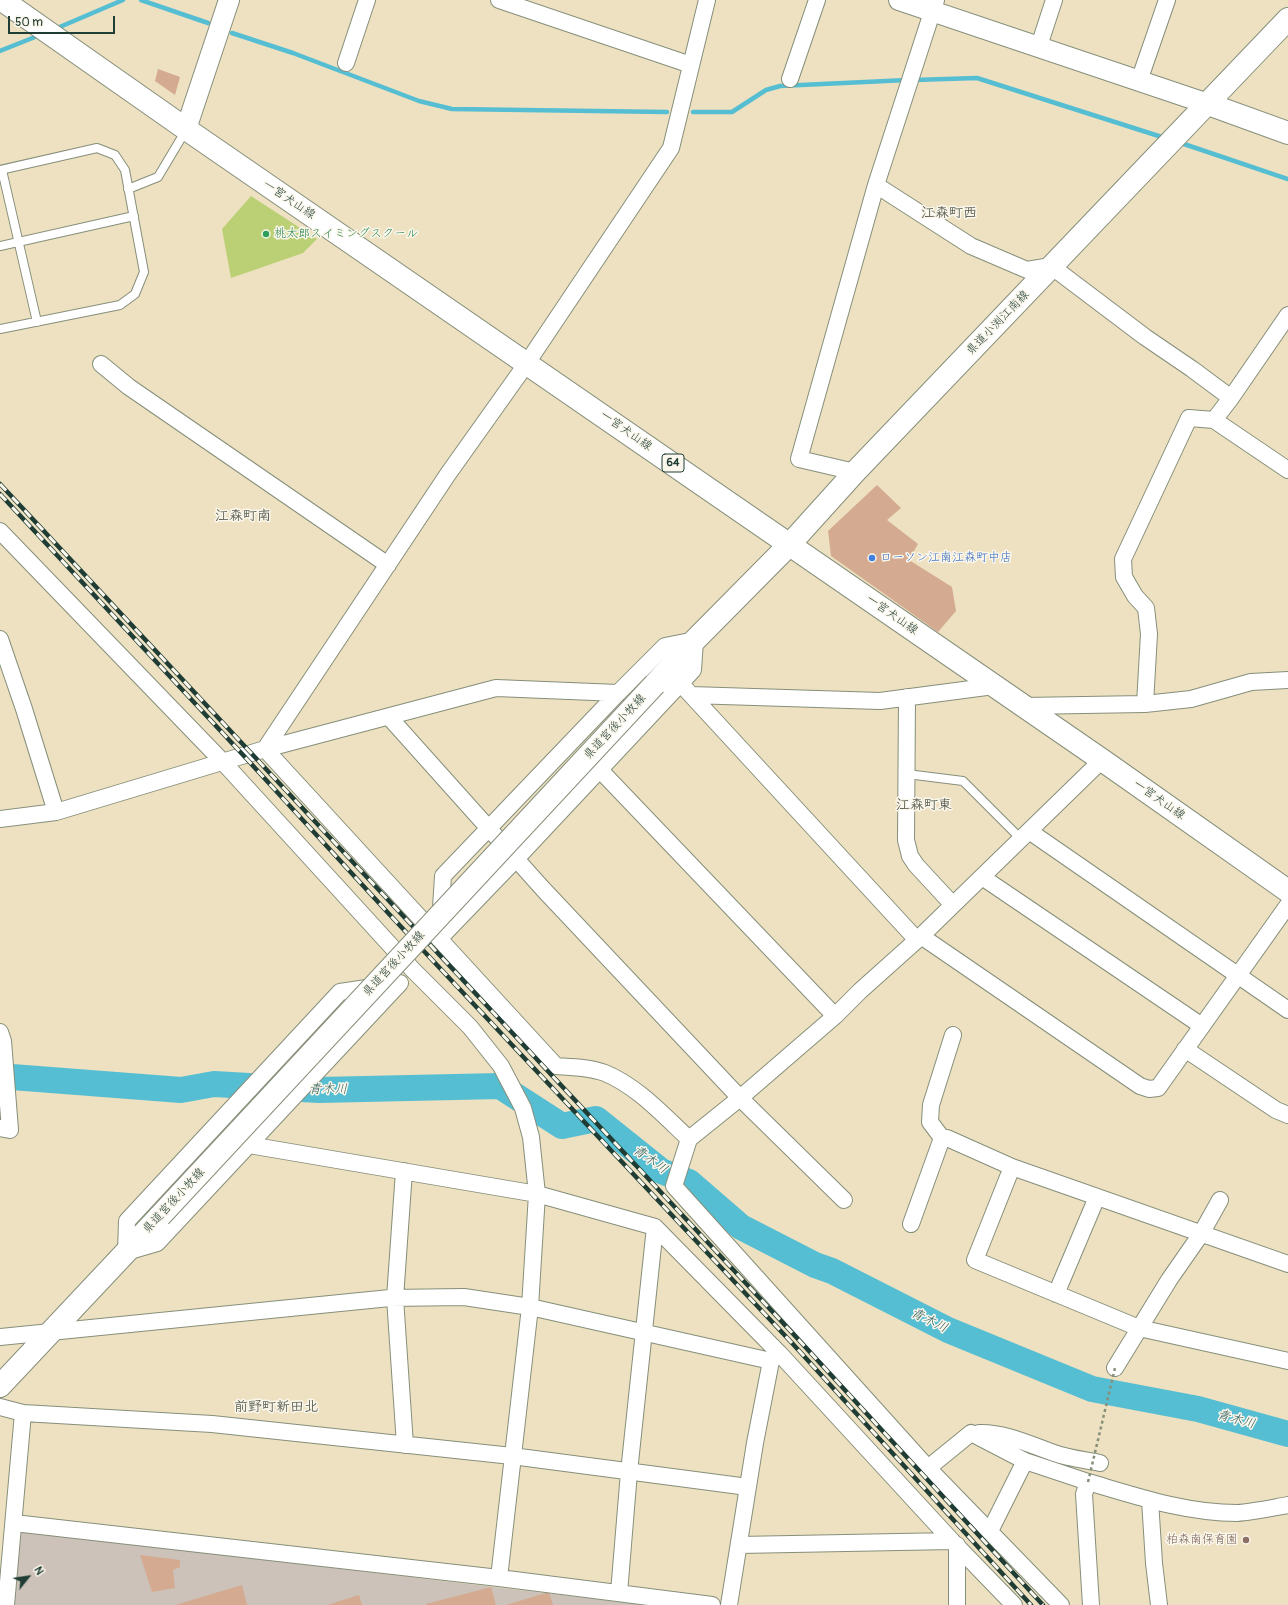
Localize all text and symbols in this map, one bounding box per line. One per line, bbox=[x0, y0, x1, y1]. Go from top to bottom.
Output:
scale bar bbox=[10, 8, 117, 34]
text: 50 m bbox=[15, 15, 43, 30]
street label: 一宮犬山線 bbox=[260, 177, 318, 223]
district label: 江森町西 bbox=[921, 205, 977, 221]
place label: 桃太郎スイミングスクール bbox=[274, 227, 418, 241]
marker: 桃太郎スイミングスクール bbox=[261, 229, 271, 239]
street label: 県道小渕江南線 bbox=[964, 288, 1032, 358]
street label: 一宮犬山線 bbox=[597, 408, 655, 454]
road number: 64 bbox=[662, 454, 684, 472]
district label: 江森町南 bbox=[215, 508, 271, 524]
place label: ローソン江南江森町中店 bbox=[880, 551, 1012, 565]
marker: ローソン江南江森町中店 bbox=[867, 553, 877, 563]
street label: 一宮犬山線 bbox=[863, 592, 921, 638]
street label: 県道宮後小牧線 bbox=[581, 691, 649, 763]
street label: 一宮犬山線 bbox=[1130, 777, 1188, 823]
district label: 江森町東 bbox=[896, 797, 952, 813]
street label: 県道宮後小牧線 bbox=[360, 928, 428, 1000]
water label: 青木川 bbox=[309, 1082, 347, 1098]
water label: 青木川 bbox=[630, 1142, 670, 1178]
street label: 県道宮後小牧線 bbox=[140, 1165, 208, 1237]
water label: 青木川 bbox=[908, 1305, 950, 1337]
district label: 前野町新田北 bbox=[234, 1399, 318, 1415]
water label: 青木川 bbox=[1215, 1407, 1257, 1433]
place label: 柏森南保育園 bbox=[1166, 1533, 1238, 1547]
marker: 柏森南保育園 bbox=[1241, 1535, 1251, 1545]
north arrow bbox=[8, 1557, 48, 1597]
text: N bbox=[31, 1564, 46, 1577]

